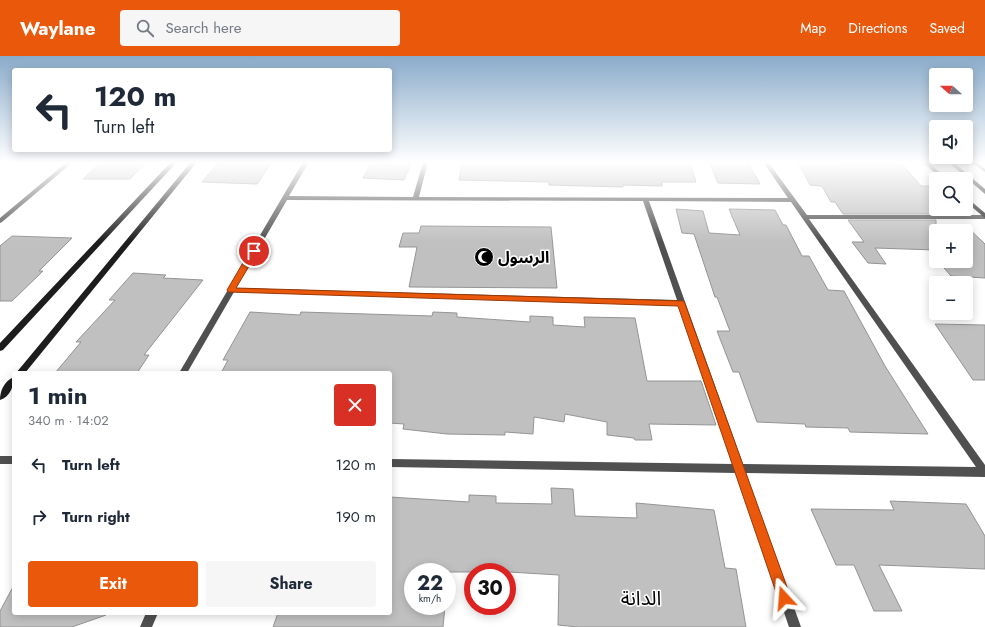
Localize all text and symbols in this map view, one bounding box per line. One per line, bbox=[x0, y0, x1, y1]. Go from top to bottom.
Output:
search box bbox=[120, 10, 400, 46]
text: Waylane bbox=[20, 15, 96, 42]
icon: search bbox=[134, 17, 156, 39]
text: Search here bbox=[166, 17, 241, 39]
text: Map bbox=[800, 18, 826, 38]
text: Directions bbox=[848, 18, 908, 38]
text: Saved bbox=[930, 18, 965, 38]
north arrow bbox=[929, 68, 973, 112]
map controls bbox=[929, 68, 973, 320]
text: 120 m bbox=[94, 76, 177, 117]
icon: left bbox=[28, 84, 80, 136]
text: Turn left bbox=[94, 114, 154, 140]
button: sound bbox=[929, 120, 973, 164]
button: search bbox=[929, 172, 973, 216]
button: + bbox=[929, 224, 973, 268]
pin bbox=[237, 234, 271, 268]
icon: arrive bbox=[243, 240, 265, 262]
mosque icon: الرسول bbox=[473, 246, 495, 268]
place label: الرسول bbox=[498, 246, 549, 269]
button: − bbox=[929, 276, 973, 320]
text: 1 min bbox=[28, 378, 88, 413]
button: close bbox=[334, 384, 376, 426]
text: 340 m · 14:02 bbox=[28, 411, 109, 430]
icon: left bbox=[28, 454, 50, 476]
text: Turn left bbox=[62, 454, 120, 476]
text: 120 m bbox=[336, 454, 376, 476]
icon: right bbox=[28, 506, 50, 528]
text: Turn right bbox=[62, 506, 130, 528]
text: 190 m bbox=[335, 506, 376, 528]
button: Exit bbox=[28, 561, 198, 607]
button: Share bbox=[206, 561, 376, 607]
speed limit sign: 30 bbox=[464, 563, 516, 615]
text: 22 bbox=[417, 569, 443, 598]
position arrow bbox=[763, 577, 805, 619]
district label: الدانة bbox=[621, 584, 661, 613]
text: km/h bbox=[419, 591, 441, 606]

